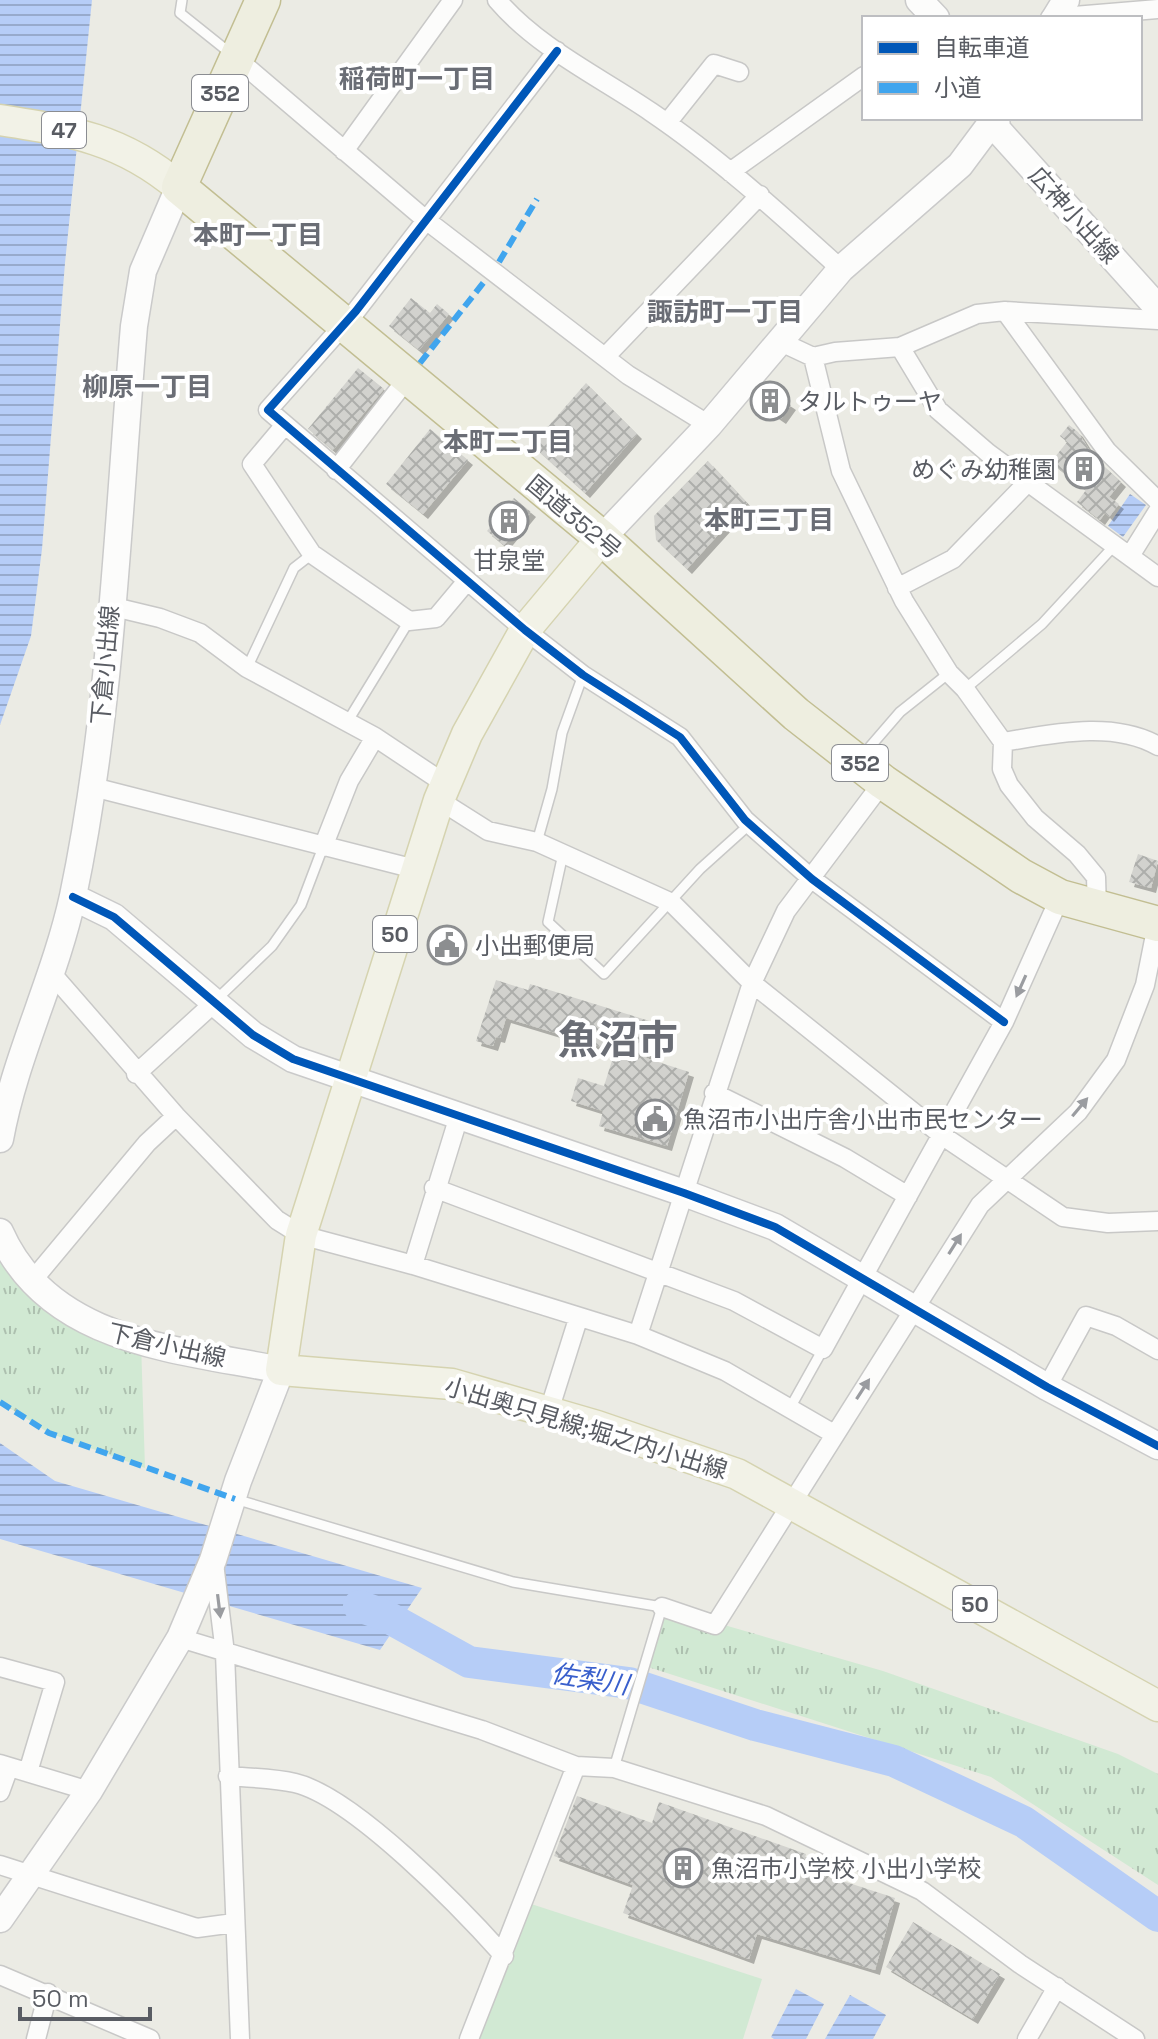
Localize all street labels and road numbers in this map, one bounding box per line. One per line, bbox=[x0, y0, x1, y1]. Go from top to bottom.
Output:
road number: 352 bbox=[192, 75, 248, 111]
road number: 47 bbox=[42, 112, 86, 148]
street label: 広神小出線 bbox=[1022, 160, 1126, 270]
street label: 国道352号 bbox=[520, 468, 628, 566]
street label: 下倉小出線 bbox=[84, 604, 126, 726]
road number: 352 bbox=[832, 745, 888, 781]
road number: 50 bbox=[373, 916, 417, 952]
street label: 下倉小出線 bbox=[105, 1316, 229, 1374]
street label: 小出奥只見線;堀之内小出線 bbox=[441, 1370, 731, 1486]
road number: 50 bbox=[953, 1586, 997, 1622]

